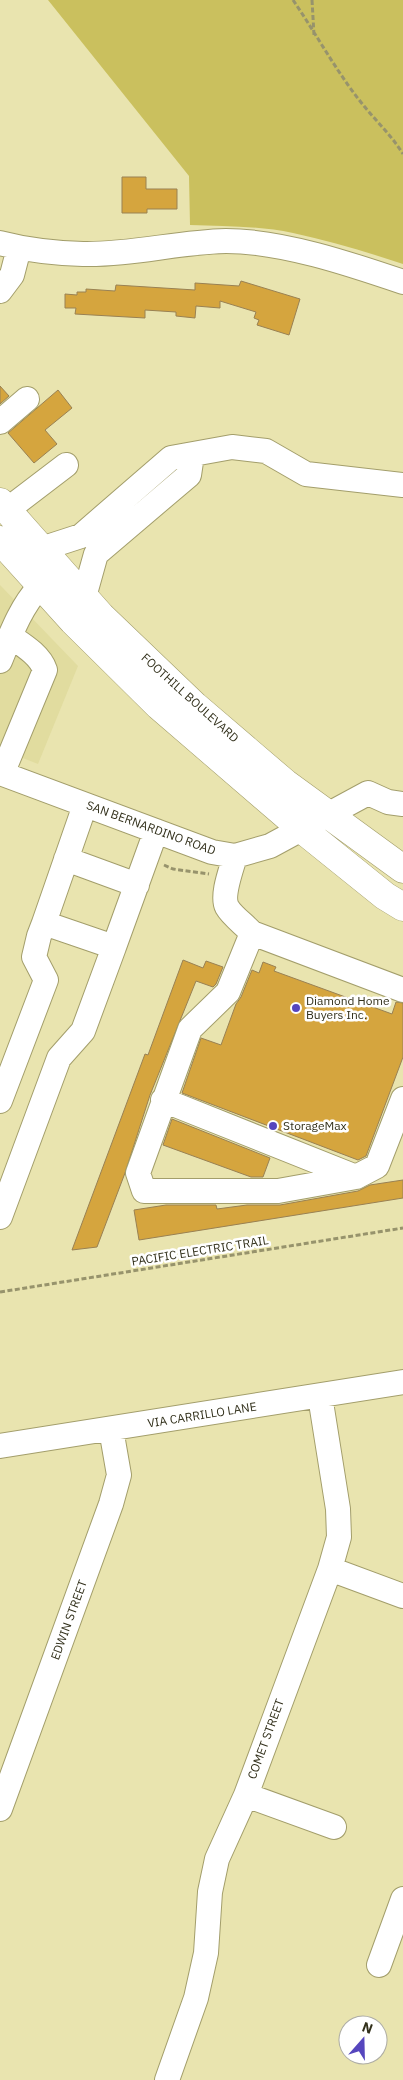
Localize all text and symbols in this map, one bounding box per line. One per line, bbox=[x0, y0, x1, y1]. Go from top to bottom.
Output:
street label: FOOTHILL BOULEVARD bbox=[139, 650, 242, 745]
street label: SAN BERNARDINO ROAD bbox=[84, 797, 218, 858]
place label: Diamond Home Buyers Inc. bbox=[306, 993, 390, 1022]
marker: Diamond Home Buyers Inc. bbox=[290, 1002, 302, 1014]
place label: StorageMax bbox=[283, 1118, 347, 1133]
marker: StorageMax bbox=[267, 1120, 279, 1132]
street label: PACIFIC ELECTRIC TRAIL bbox=[130, 1232, 269, 1269]
street label: VIA CARRILLO LANE bbox=[146, 1398, 258, 1431]
street label: EDWIN STREET bbox=[47, 1578, 90, 1662]
street label: COMET STREET bbox=[244, 1696, 287, 1781]
north arrow bbox=[338, 2015, 388, 2065]
text: N bbox=[360, 2018, 375, 2038]

